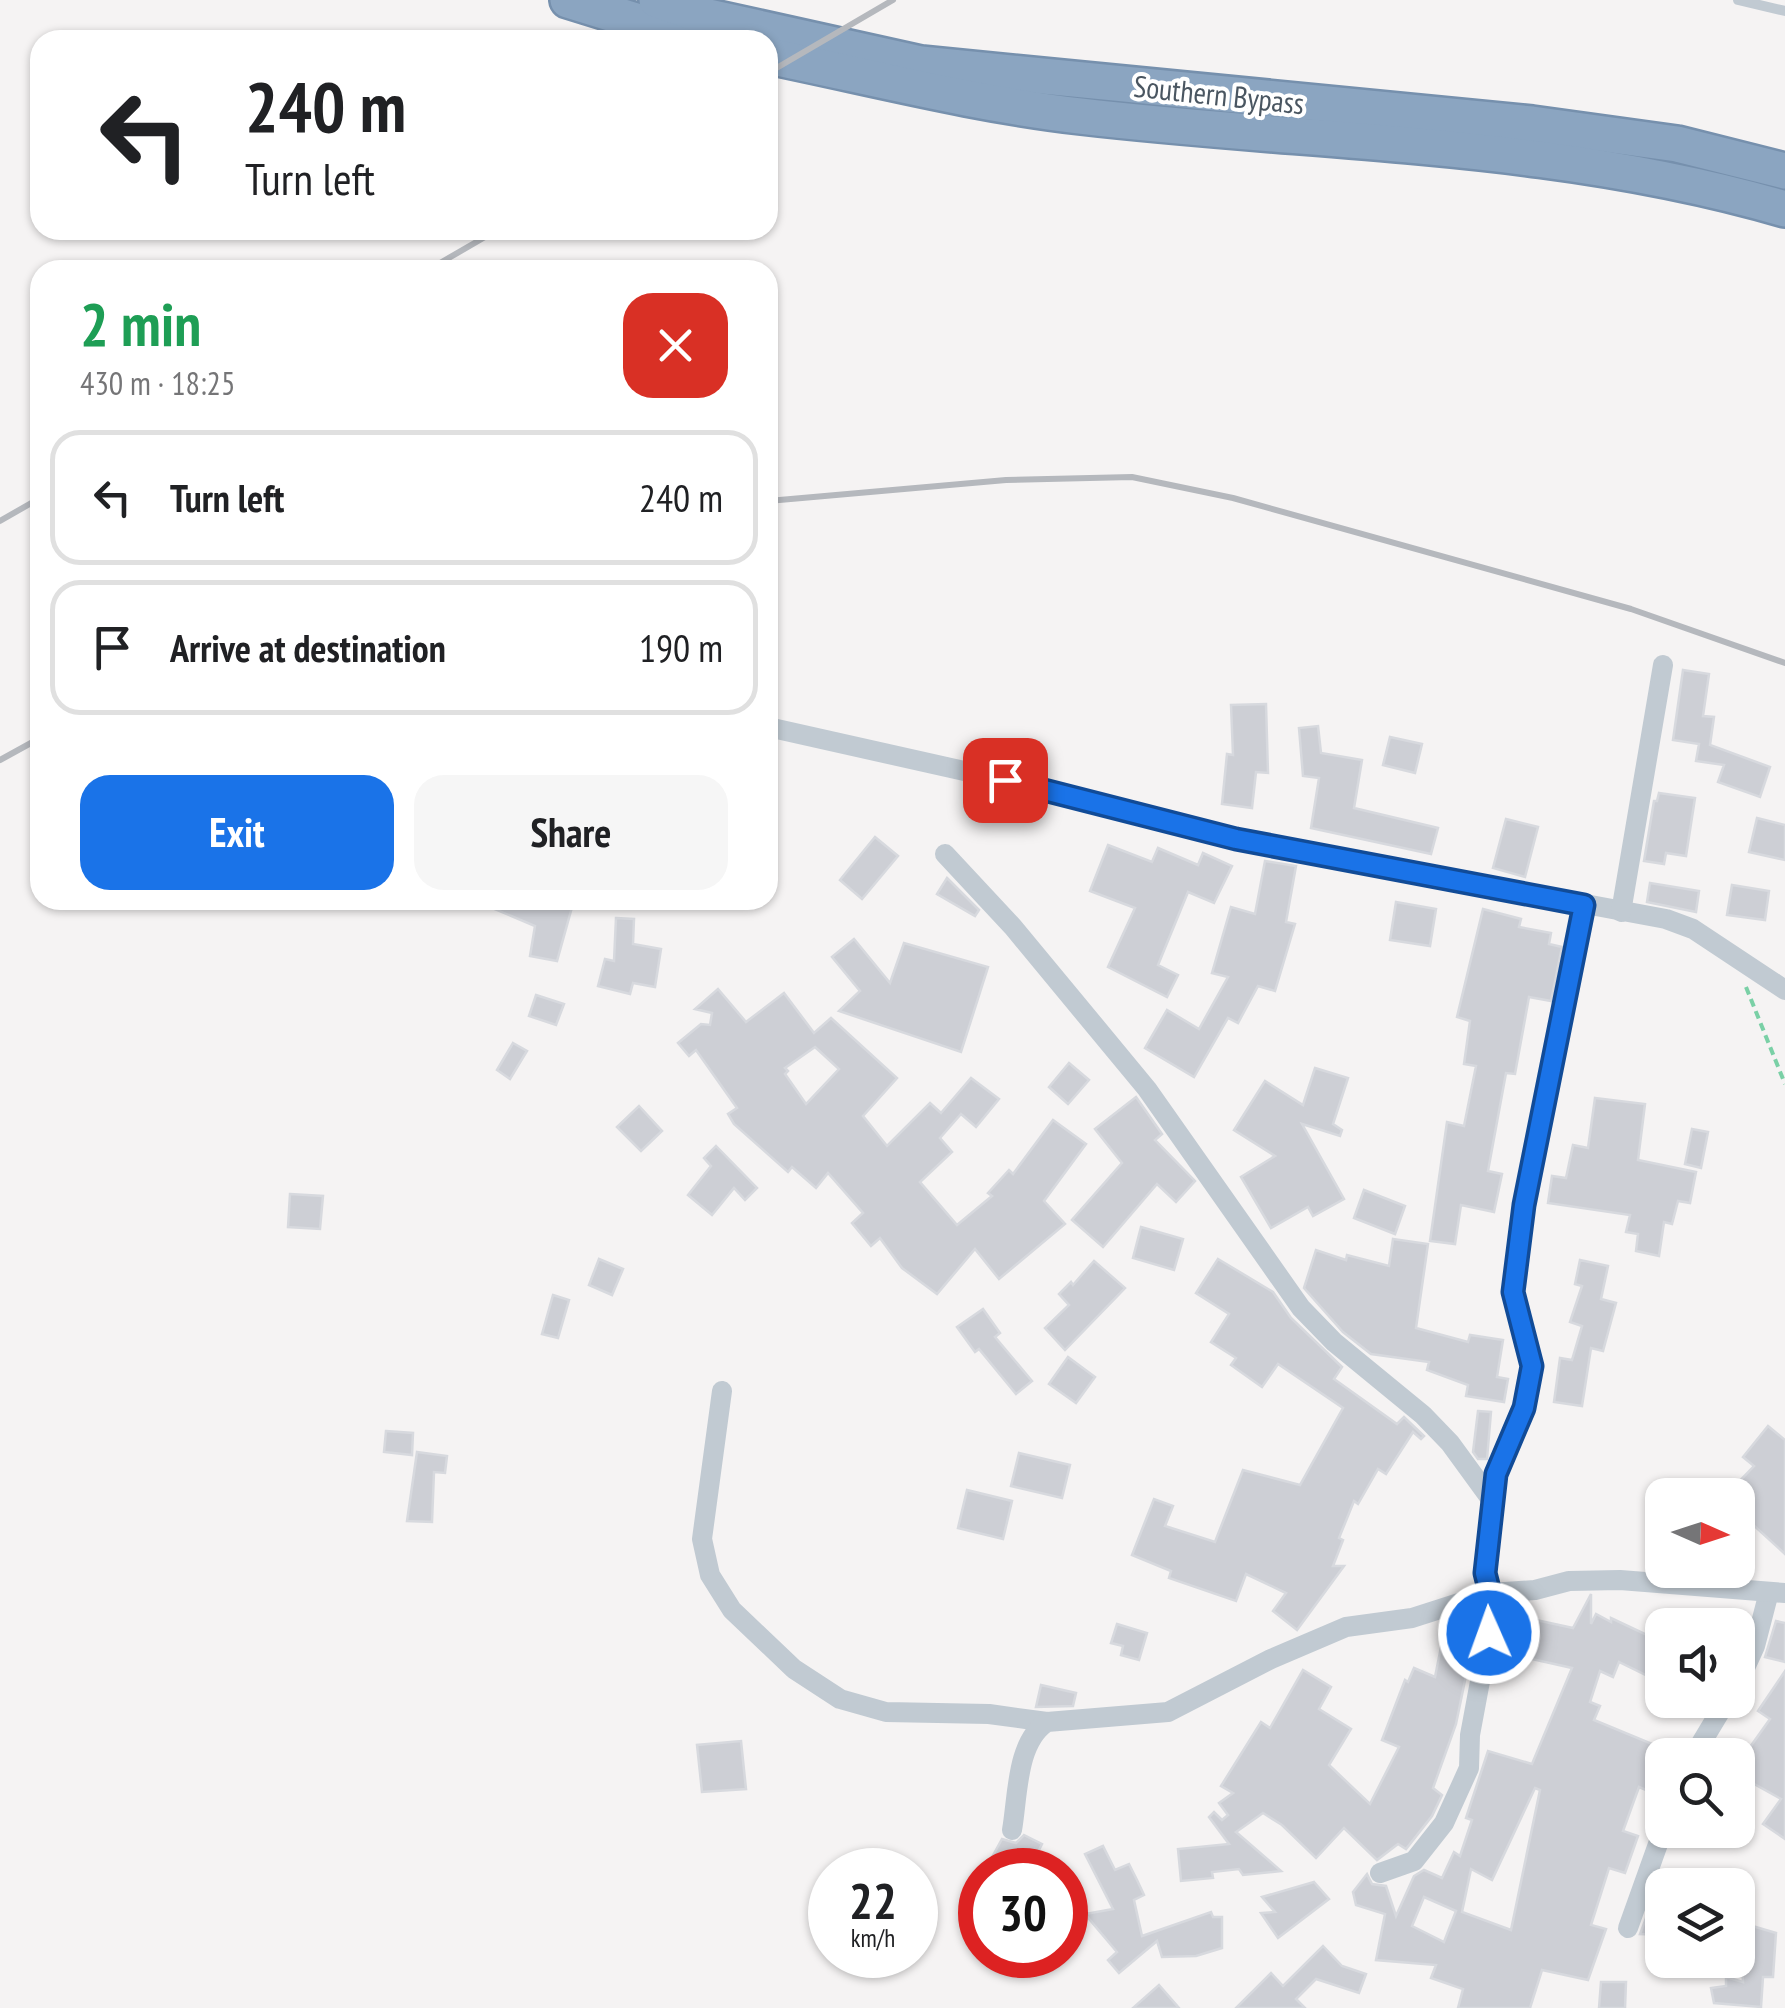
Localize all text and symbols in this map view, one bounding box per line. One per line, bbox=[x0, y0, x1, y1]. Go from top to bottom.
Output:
text: 240 m bbox=[245, 61, 406, 151]
street label: Southern Bypass bbox=[1132, 66, 1306, 122]
icon: left bbox=[80, 70, 210, 200]
text: Turn left bbox=[245, 149, 375, 207]
text: 2 min bbox=[80, 285, 201, 363]
button: close bbox=[623, 293, 728, 398]
text: 430 m · 18:25 bbox=[80, 362, 235, 404]
icon: left bbox=[85, 470, 140, 525]
text: Turn left bbox=[170, 473, 284, 522]
text: 240 m bbox=[639, 473, 723, 522]
icon: arrive bbox=[85, 620, 140, 675]
text: Arrive at destination bbox=[170, 623, 446, 672]
text: 190 m bbox=[639, 623, 723, 672]
pin bbox=[963, 738, 1048, 823]
icon: arrive bbox=[978, 753, 1033, 808]
button: Exit bbox=[80, 775, 394, 890]
button: Share bbox=[414, 775, 728, 890]
north arrow bbox=[1645, 1478, 1755, 1588]
map controls bbox=[1645, 1478, 1755, 1978]
position arrow bbox=[1437, 1581, 1541, 1685]
button: sound bbox=[1645, 1608, 1755, 1718]
button: search bbox=[1645, 1738, 1755, 1848]
speed limit sign: 30 bbox=[958, 1848, 1088, 1978]
text: 22 bbox=[849, 1868, 897, 1933]
button: layers bbox=[1645, 1868, 1755, 1978]
text: km/h bbox=[851, 1922, 895, 1954]

